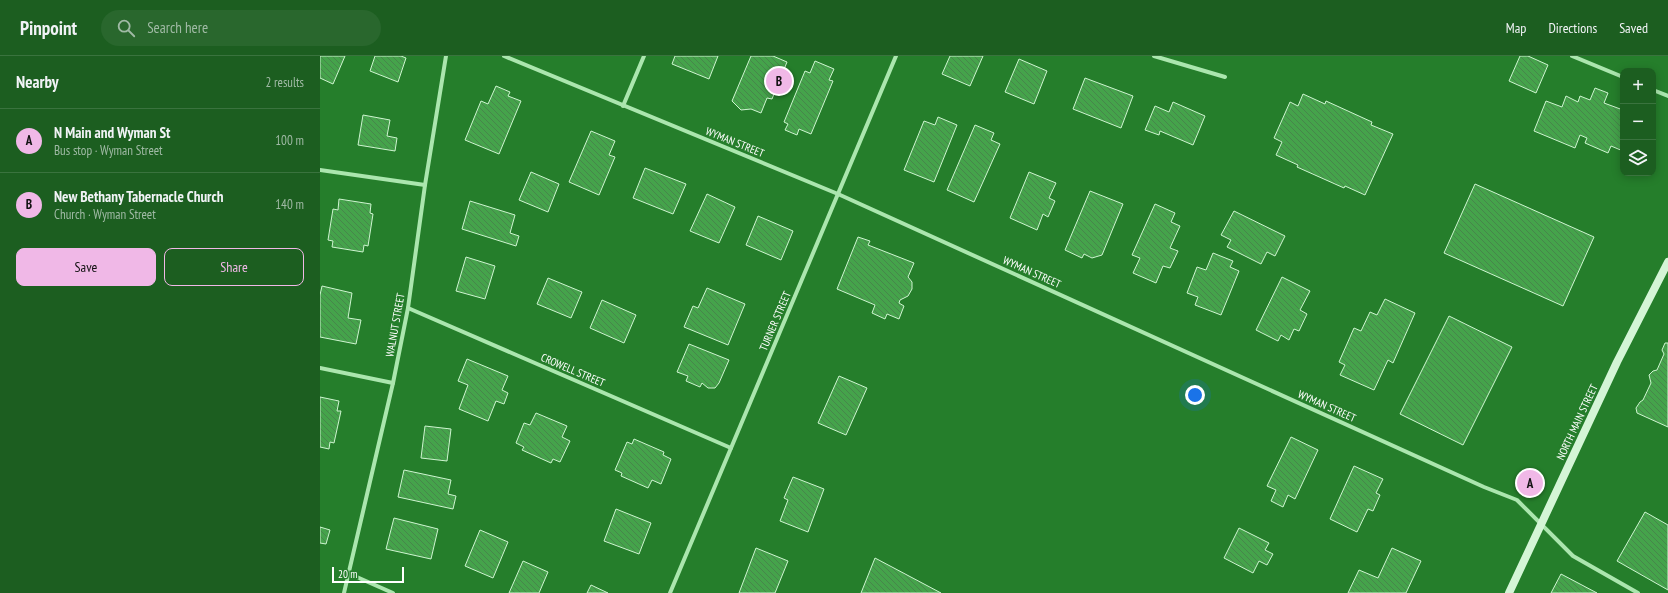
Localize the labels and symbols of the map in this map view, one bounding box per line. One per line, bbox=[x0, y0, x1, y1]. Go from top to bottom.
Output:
pin: B bbox=[766, 66, 792, 96]
street label: WYMAN STREET bbox=[704, 124, 766, 160]
street label: WYMAN STREET bbox=[1001, 253, 1063, 291]
street label: TURNER STREET bbox=[756, 289, 794, 353]
street label: WALNUT STREET bbox=[382, 292, 408, 358]
street label: CROWELL STREET bbox=[539, 350, 607, 390]
street label: NORTH MAIN STREET bbox=[1553, 382, 1601, 462]
your location bbox=[1185, 385, 1205, 405]
street label: WYMAN STREET bbox=[1296, 387, 1358, 425]
pin: A bbox=[1517, 468, 1543, 498]
scale bar bbox=[332, 565, 404, 584]

